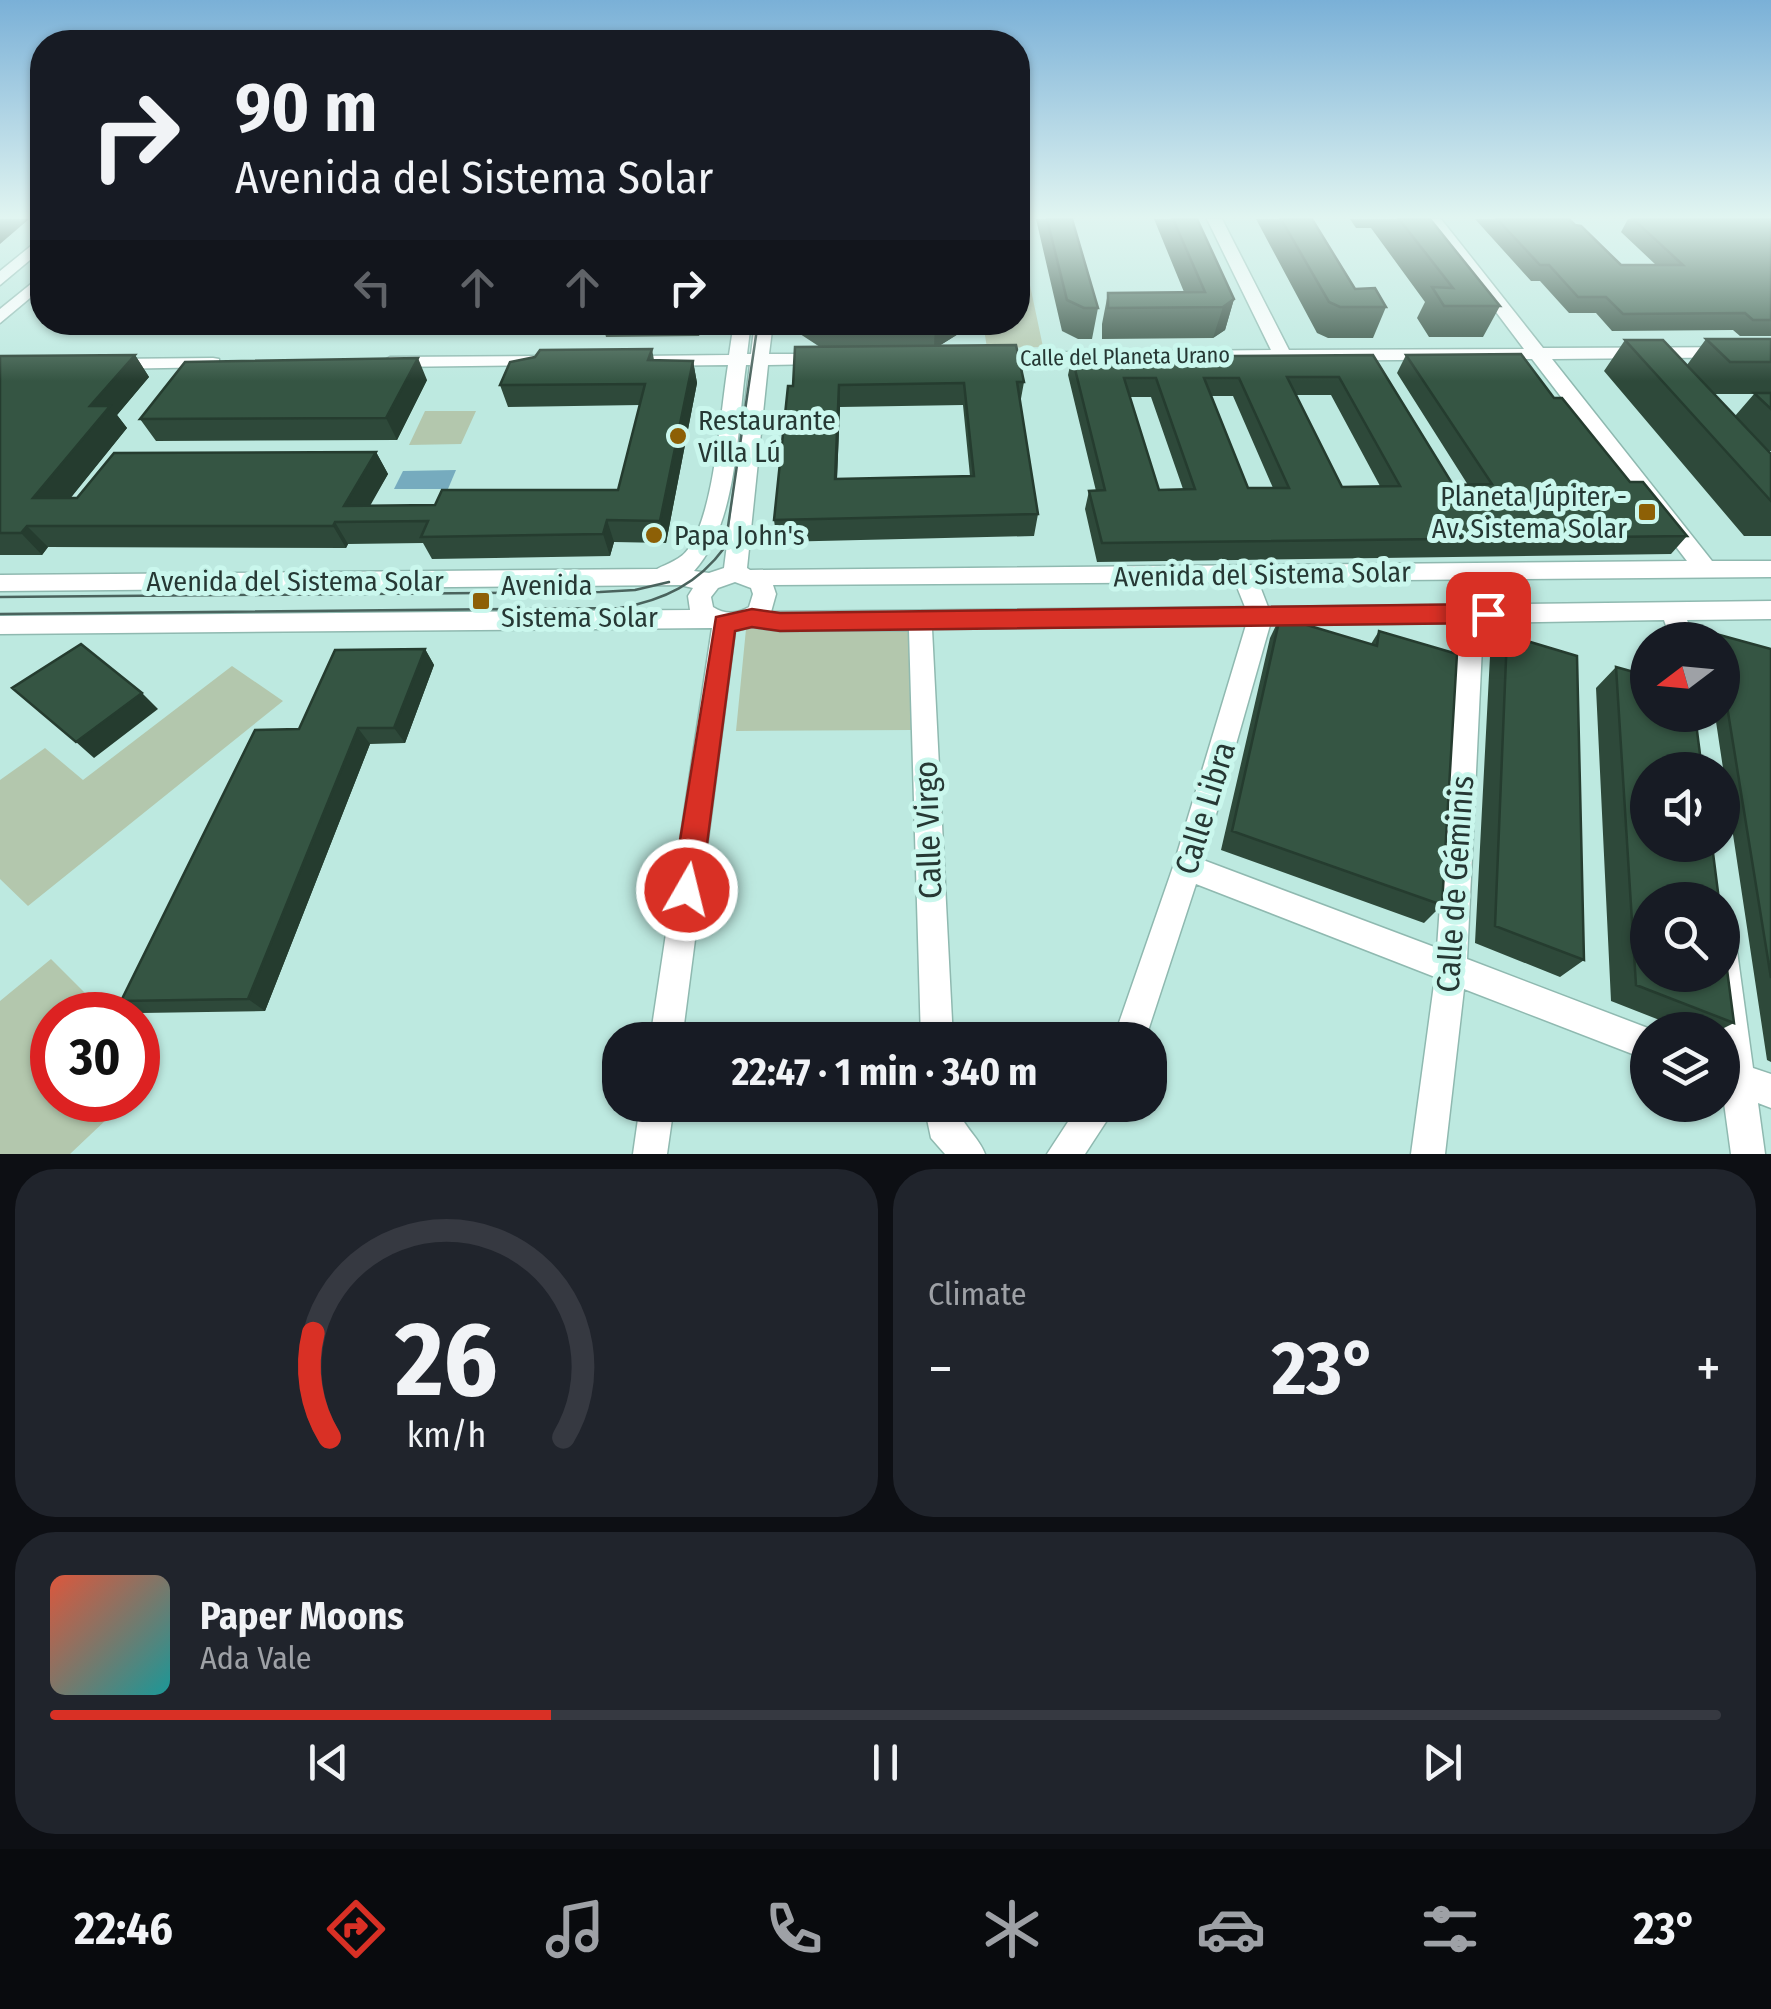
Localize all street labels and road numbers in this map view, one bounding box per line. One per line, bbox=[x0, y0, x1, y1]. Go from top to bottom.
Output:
street label: Calle del Planeta Urano bbox=[1020, 341, 1230, 372]
street label: Avenida del Sistema Solar bbox=[1113, 555, 1411, 594]
street label: Avenida del Sistema Solar bbox=[146, 565, 444, 598]
street label: Calle Libra bbox=[1167, 737, 1243, 879]
street label: Calle Virgo bbox=[907, 760, 949, 900]
street label: Calle de Géminis bbox=[1428, 774, 1482, 994]

